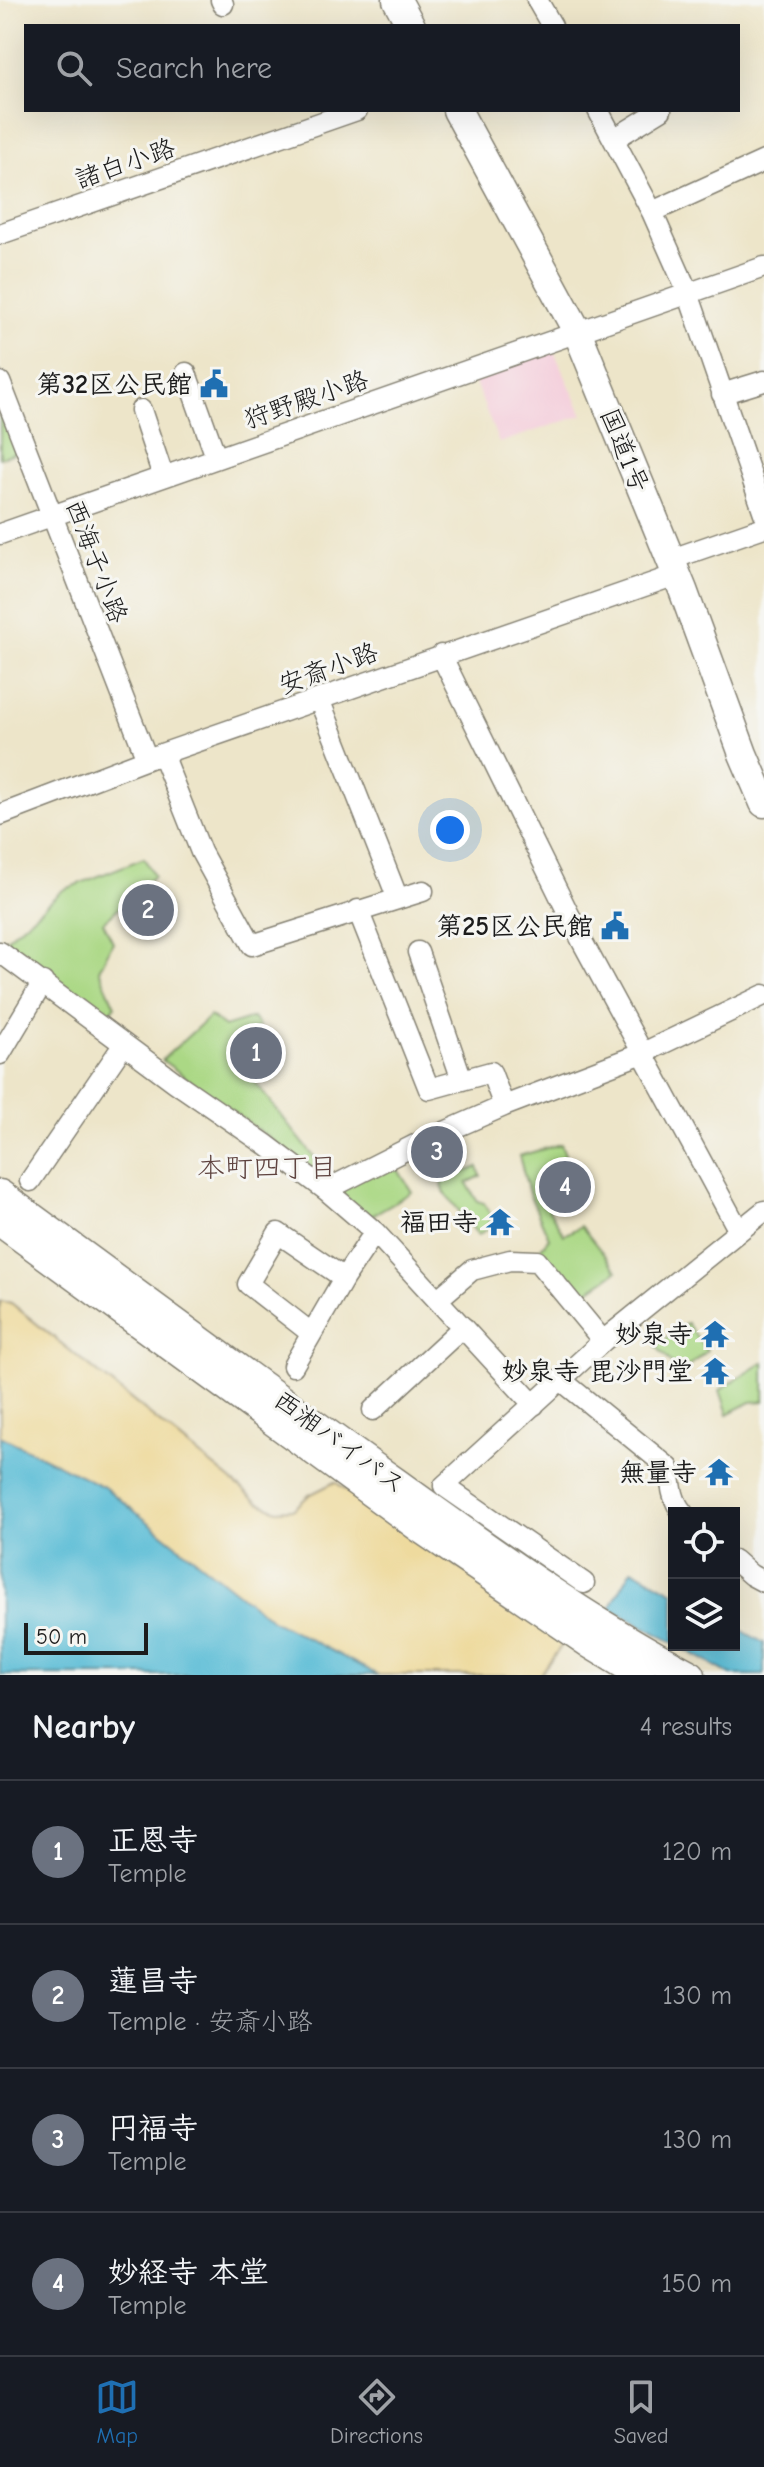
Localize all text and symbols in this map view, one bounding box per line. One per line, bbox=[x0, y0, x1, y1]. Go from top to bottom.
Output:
search box bbox=[24, 24, 740, 112]
icon: search bbox=[52, 46, 96, 90]
text: Search here bbox=[116, 51, 272, 86]
street label: 諸白小路 bbox=[71, 133, 179, 195]
street label: 狩野殿小路 bbox=[240, 365, 373, 435]
public building icon: 第32区公民館 bbox=[199, 369, 229, 399]
place label: 第32区公民館 bbox=[36, 370, 192, 400]
street label: 国道1号 bbox=[594, 404, 655, 497]
street label: 西海子小路 bbox=[59, 495, 133, 627]
street label: 安斎小路 bbox=[274, 637, 382, 701]
your location bbox=[430, 810, 470, 850]
pin: 2 bbox=[122, 880, 174, 940]
public building icon: 第25区公民館 bbox=[600, 911, 630, 941]
place label: 第25区公民館 bbox=[436, 912, 593, 942]
pin: 1 bbox=[230, 1023, 282, 1083]
pin: 3 bbox=[411, 1122, 463, 1182]
district label: 本町四丁目 bbox=[197, 1152, 337, 1184]
pin: 4 bbox=[539, 1157, 591, 1217]
temple icon: 福田寺 bbox=[485, 1207, 515, 1237]
place label: 福田寺 bbox=[400, 1208, 478, 1238]
temple icon: 妙泉寺 bbox=[700, 1319, 730, 1349]
place label: 妙泉寺 bbox=[615, 1320, 693, 1350]
temple icon: 妙泉寺 毘沙門堂 bbox=[700, 1356, 730, 1386]
place label: 妙泉寺 毘沙門堂 bbox=[502, 1357, 693, 1387]
street label: 西湘バイパス bbox=[268, 1385, 411, 1501]
temple icon: 無量寺 bbox=[704, 1457, 734, 1487]
place label: 無量寺 bbox=[619, 1458, 697, 1488]
map controls bbox=[668, 1507, 740, 1651]
button: locate bbox=[668, 1507, 740, 1579]
button: layers bbox=[668, 1579, 740, 1651]
scale bar bbox=[24, 1619, 148, 1655]
text: 50 m bbox=[36, 1624, 87, 1650]
text: Nearby bbox=[32, 1707, 135, 1747]
text: 4 results bbox=[640, 1712, 732, 1742]
text: 正恩寺 bbox=[108, 1823, 198, 1858]
text: 1 bbox=[53, 1837, 63, 1867]
text: 120 m bbox=[662, 1837, 732, 1867]
text: Temple bbox=[108, 1859, 187, 1889]
text: 蓮昌寺 bbox=[108, 1964, 198, 1999]
text: 2 bbox=[52, 1981, 64, 2011]
text: 130 m bbox=[663, 1981, 732, 2011]
text: Temple · 安斎小路 bbox=[108, 2007, 313, 2037]
text: 円福寺 bbox=[108, 2111, 198, 2146]
text: 3 bbox=[52, 2125, 64, 2155]
text: 130 m bbox=[663, 2125, 732, 2155]
text: Temple bbox=[108, 2147, 187, 2177]
text: 妙経寺 本堂 bbox=[108, 2255, 269, 2290]
text: 4 bbox=[52, 2269, 64, 2299]
text: 150 m bbox=[662, 2269, 732, 2299]
text: Temple bbox=[108, 2291, 187, 2321]
tab: Map bbox=[95, 2375, 139, 2449]
tab: Directions bbox=[330, 2375, 423, 2449]
tab: Saved bbox=[614, 2375, 669, 2449]

